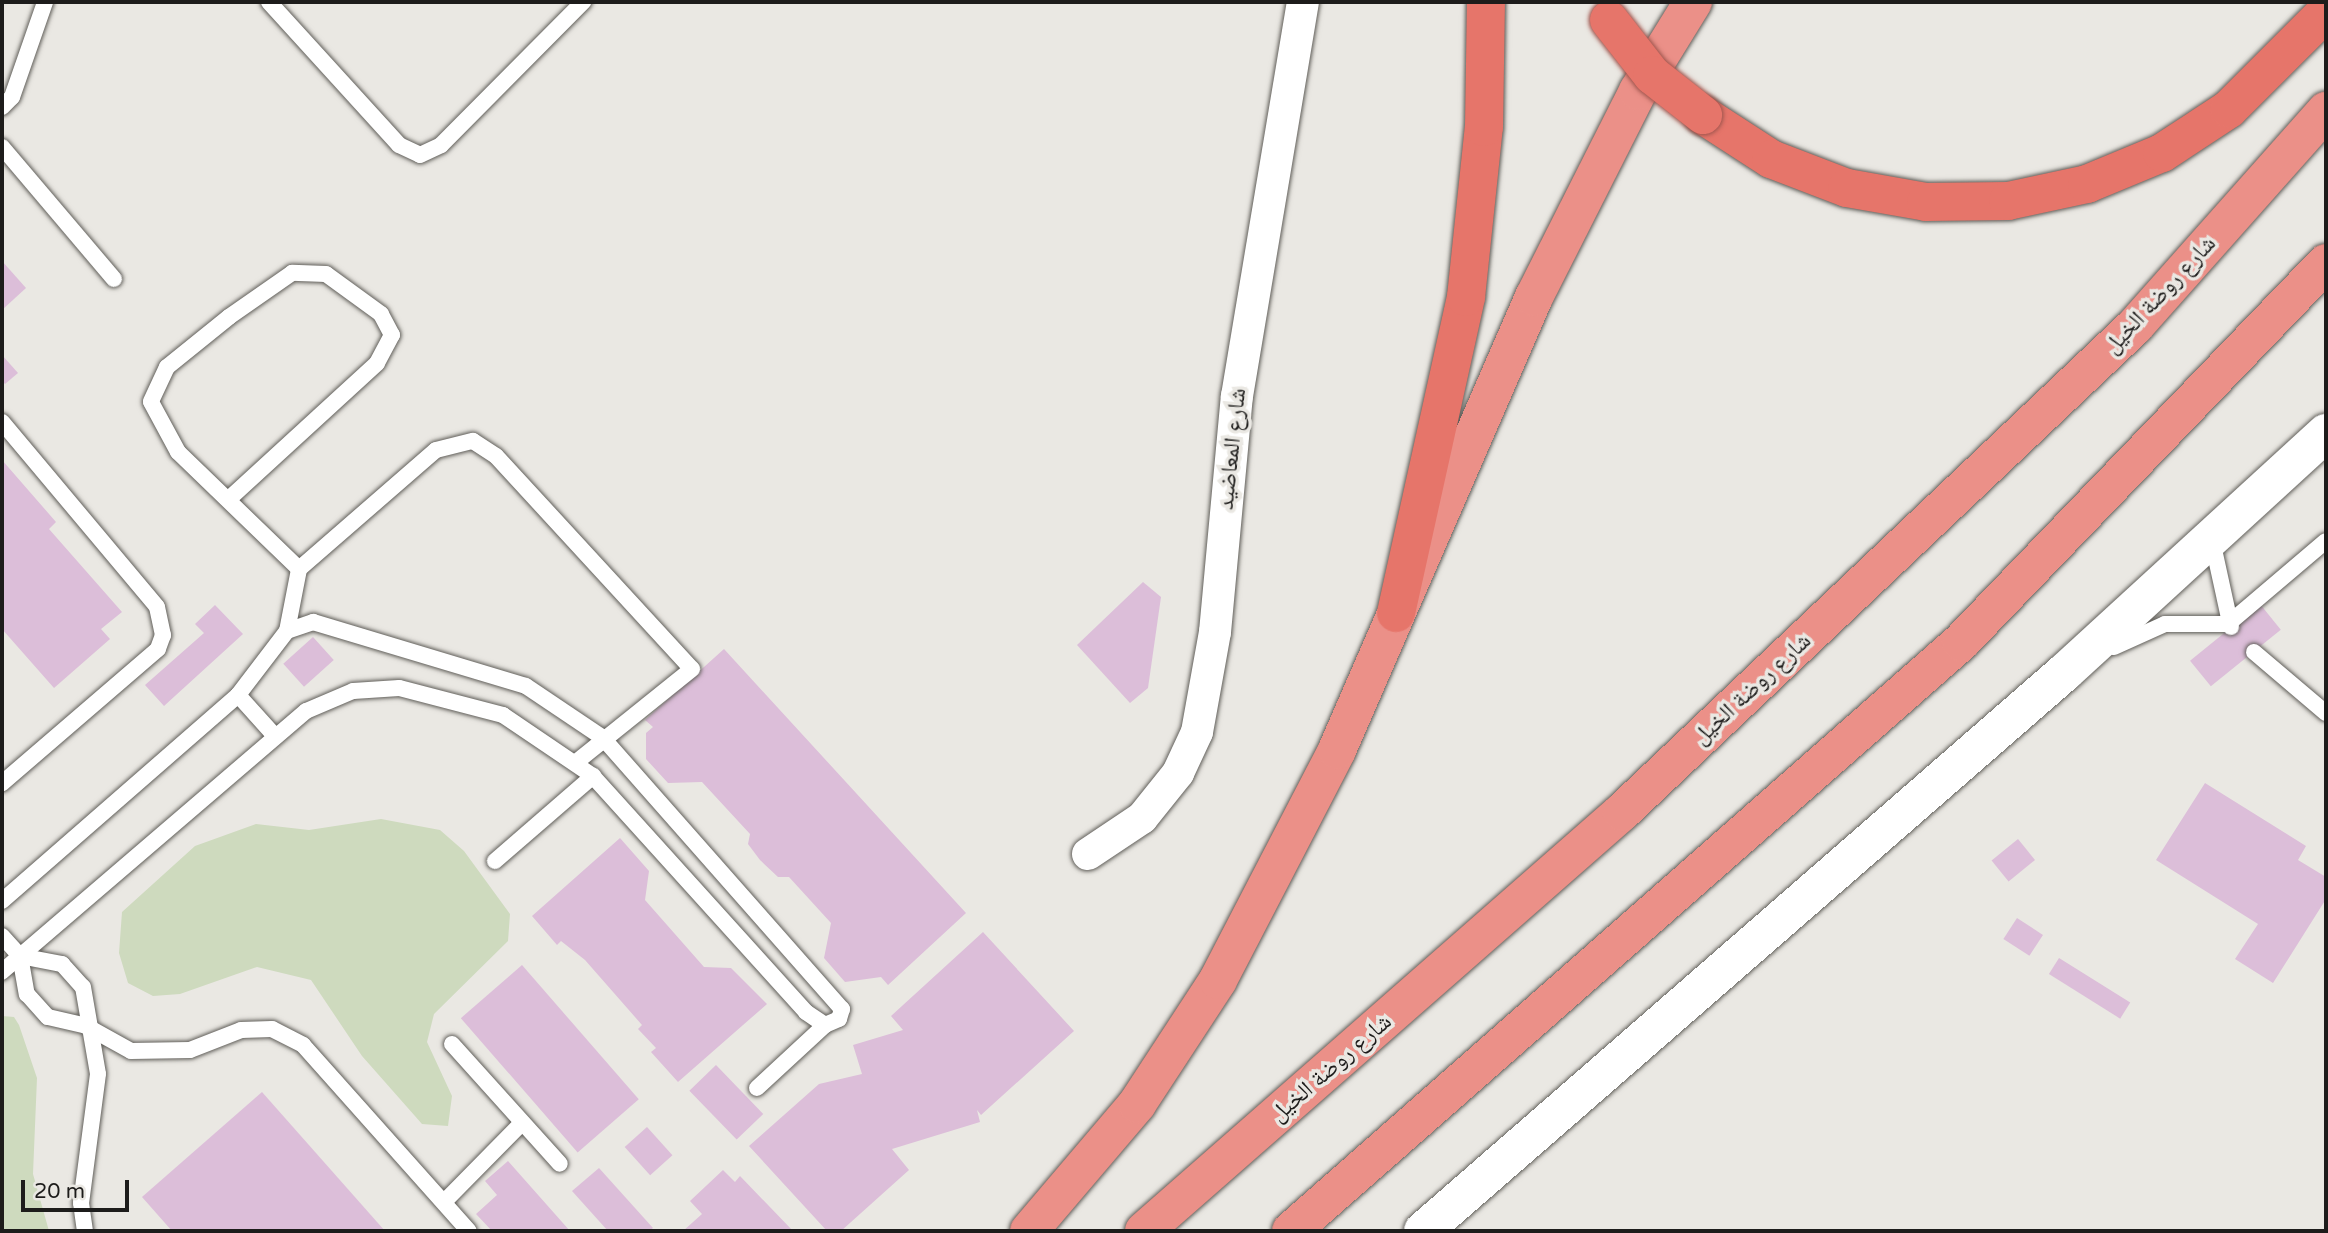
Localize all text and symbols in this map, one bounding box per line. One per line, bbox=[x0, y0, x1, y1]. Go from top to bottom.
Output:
street label: شارع روضة الخيل bbox=[2098, 230, 2222, 360]
street label: شارع المعاضيد bbox=[1212, 387, 1252, 511]
street label: شارع روضة الخيل bbox=[1687, 627, 1817, 751]
street label: شارع روضة الخيل bbox=[1265, 1008, 1397, 1128]
scale bar bbox=[24, 1166, 133, 1210]
text: 20 m bbox=[34, 1179, 85, 1204]

